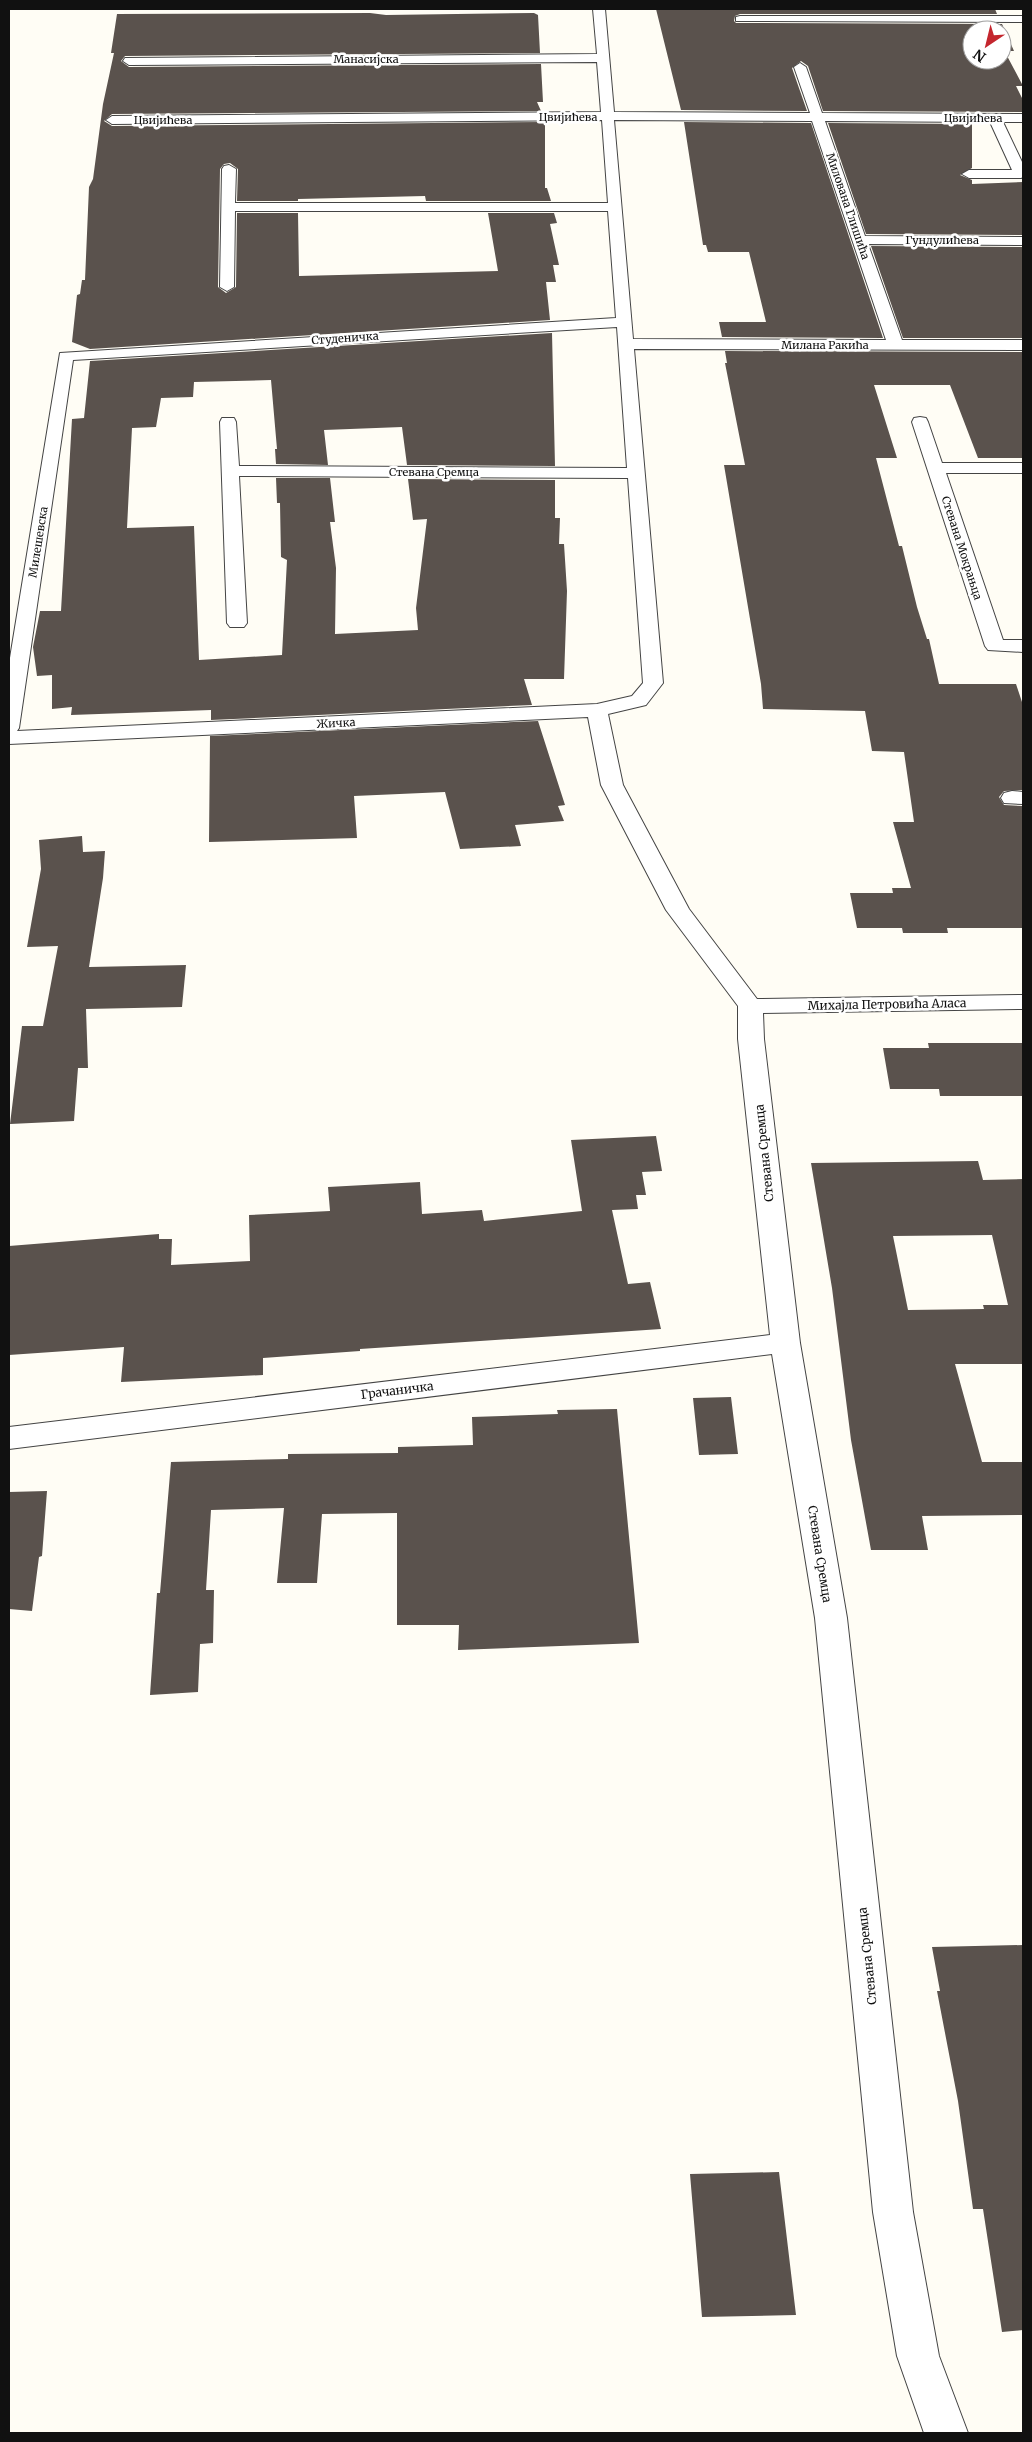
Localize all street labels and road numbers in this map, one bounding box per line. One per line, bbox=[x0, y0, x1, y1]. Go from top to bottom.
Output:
street label: Манасијска bbox=[333, 52, 399, 66]
street label: Цвијићева bbox=[539, 110, 597, 124]
street label: Цвијићева bbox=[944, 111, 1002, 125]
street label: Цвијићева bbox=[134, 113, 192, 127]
street label: Милована Глишића bbox=[823, 151, 873, 261]
street label: Гундулићева bbox=[905, 233, 979, 247]
street label: Студеничка bbox=[311, 329, 379, 347]
street label: Милана Ракића bbox=[781, 338, 869, 352]
street label: Стевана Сремца bbox=[389, 465, 479, 479]
street label: Стевана Мокрањца bbox=[939, 494, 985, 602]
street label: Милешевска bbox=[25, 505, 51, 579]
street label: Жичка bbox=[316, 715, 356, 731]
street label: Михајла Петровића Аласа bbox=[808, 995, 967, 1013]
street label: Стевана Сремца bbox=[751, 1103, 777, 1203]
street label: Грачаничка bbox=[360, 1378, 435, 1402]
street label: Стевана Сремца bbox=[805, 1504, 835, 1604]
street label: Стевана Сремца bbox=[854, 1906, 880, 2006]

